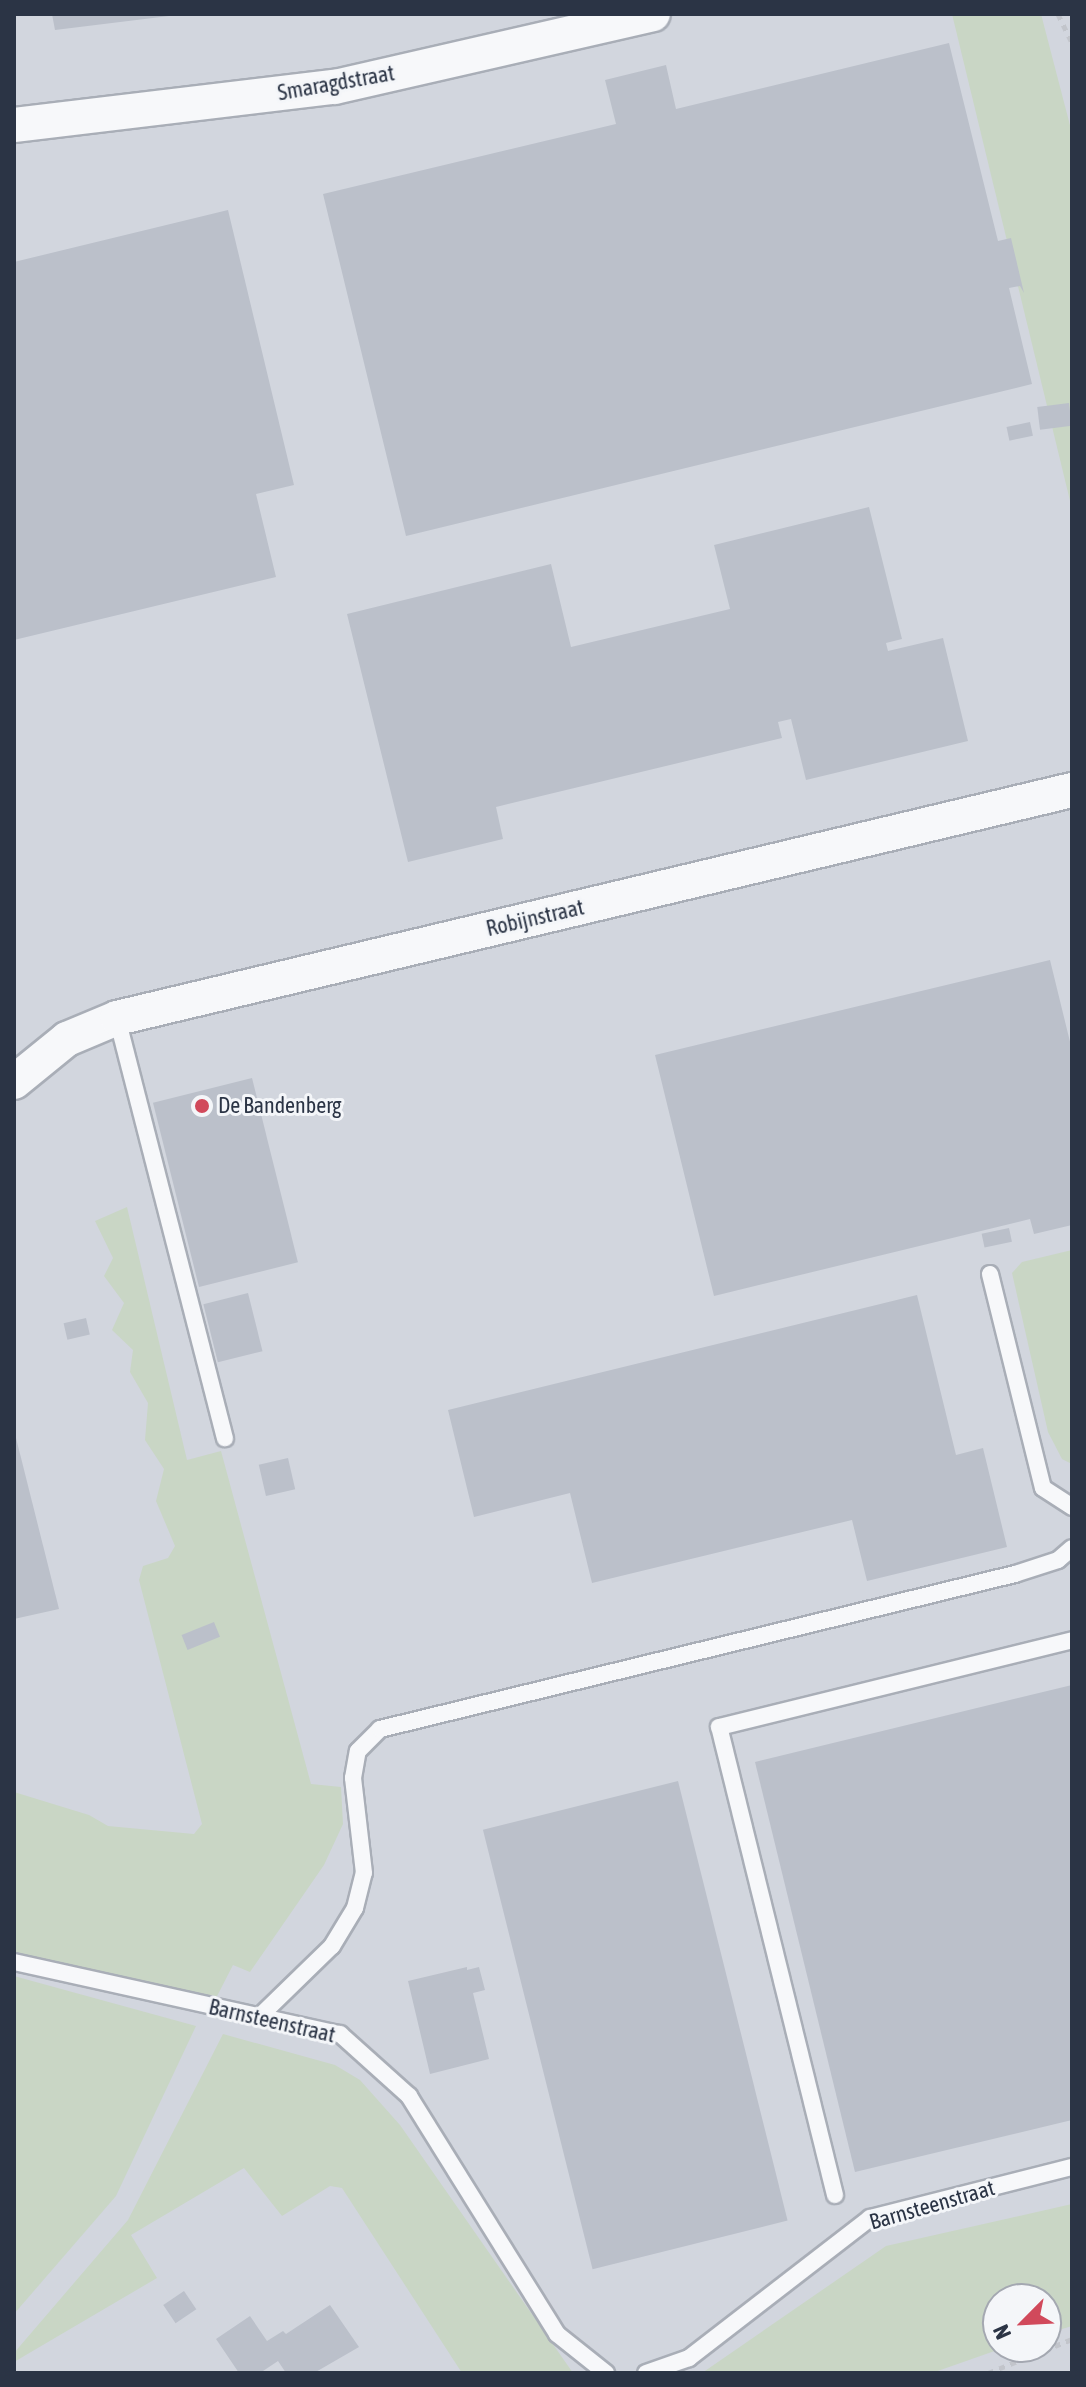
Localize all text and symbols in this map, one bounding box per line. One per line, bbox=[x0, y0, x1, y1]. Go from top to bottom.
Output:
street label: Smaragdstraat bbox=[276, 60, 396, 106]
street label: Robijnstraat bbox=[484, 894, 586, 942]
place label: De Bandenberg bbox=[218, 1093, 341, 1119]
marker: De Bandenberg bbox=[193, 1097, 211, 1115]
street label: Barnsteenstraat bbox=[206, 1994, 338, 2048]
street label: Barnsteenstraat bbox=[866, 2175, 998, 2235]
north arrow bbox=[982, 2283, 1062, 2363]
text: N bbox=[987, 2321, 1016, 2343]

